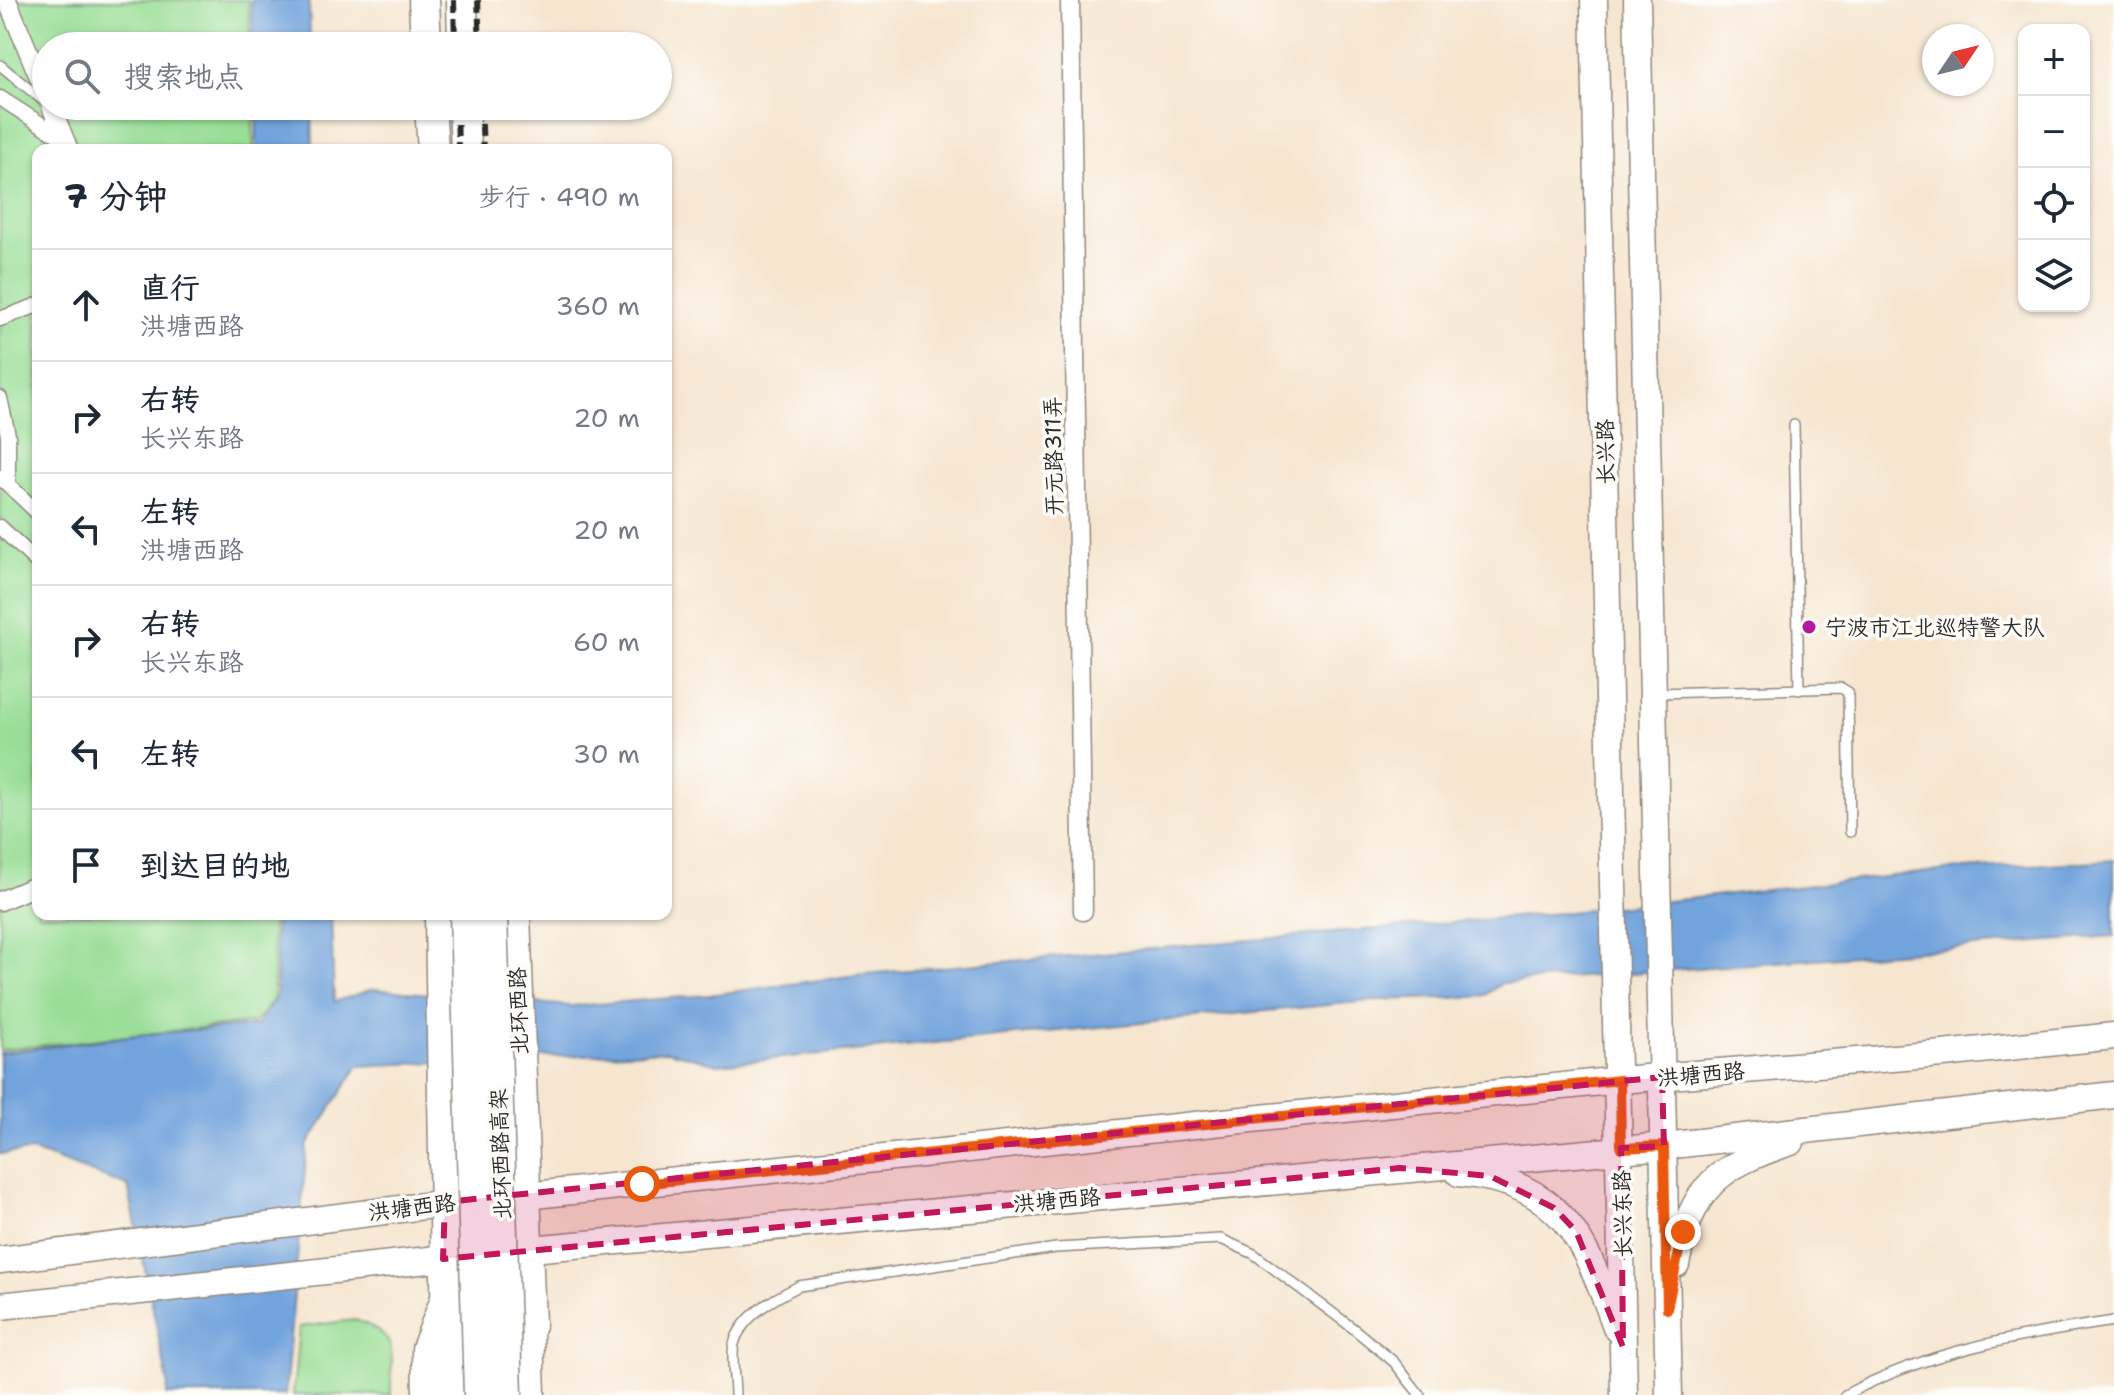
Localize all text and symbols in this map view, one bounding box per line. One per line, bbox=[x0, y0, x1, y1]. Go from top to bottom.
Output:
north arrow bbox=[1922, 24, 1994, 96]
map controls bbox=[2018, 24, 2090, 312]
button: + bbox=[2018, 24, 2090, 96]
search box bbox=[32, 32, 672, 120]
icon: search bbox=[60, 54, 104, 98]
text: 搜索地点 bbox=[124, 56, 244, 97]
button: − bbox=[2018, 96, 2090, 168]
button: locate bbox=[2018, 168, 2090, 240]
text: 7 分钟 bbox=[64, 173, 168, 219]
text: 步行 · 490 m bbox=[479, 179, 640, 214]
button: layers bbox=[2018, 240, 2090, 312]
text: 直行 bbox=[140, 267, 200, 308]
icon: ahead bbox=[64, 283, 108, 327]
text: 360 m bbox=[555, 288, 640, 323]
text: 洪塘西路 bbox=[140, 308, 244, 343]
text: 右转 bbox=[140, 379, 200, 420]
icon: right bbox=[64, 395, 108, 439]
street label: 开元路311弄 bbox=[1038, 396, 1069, 516]
text: 20 m bbox=[573, 400, 640, 435]
street label: 长兴路 bbox=[1590, 419, 1621, 485]
text: 长兴东路 bbox=[140, 420, 244, 455]
text: 左转 bbox=[140, 491, 200, 532]
icon: left bbox=[64, 507, 108, 551]
text: 20 m bbox=[573, 512, 640, 547]
text: 洪塘西路 bbox=[140, 532, 244, 567]
text: 右转 bbox=[140, 603, 200, 644]
place label: 宁波市江北巡特警大队 bbox=[1825, 613, 2045, 642]
marker: 宁波市江北巡特警大队 bbox=[1800, 618, 1818, 636]
icon: right bbox=[64, 619, 108, 663]
text: 60 m bbox=[573, 624, 640, 659]
text: 长兴东路 bbox=[140, 644, 244, 679]
icon: left bbox=[64, 731, 108, 775]
text: 左转 bbox=[140, 733, 200, 774]
text: 30 m bbox=[573, 736, 640, 771]
icon: arrive bbox=[64, 843, 108, 887]
text: 到达目的地 bbox=[140, 845, 290, 886]
street label: 北环西路 bbox=[502, 966, 535, 1055]
street label: 洪塘西路 bbox=[1656, 1056, 1746, 1093]
street label: 北环西路高架 bbox=[484, 1088, 517, 1220]
route start bbox=[624, 1166, 660, 1202]
street label: 长兴东路 bbox=[1607, 1170, 1638, 1258]
street label: 洪塘西路 bbox=[1012, 1182, 1102, 1219]
street label: 洪塘西路 bbox=[367, 1188, 458, 1227]
route end bbox=[1665, 1214, 1701, 1250]

